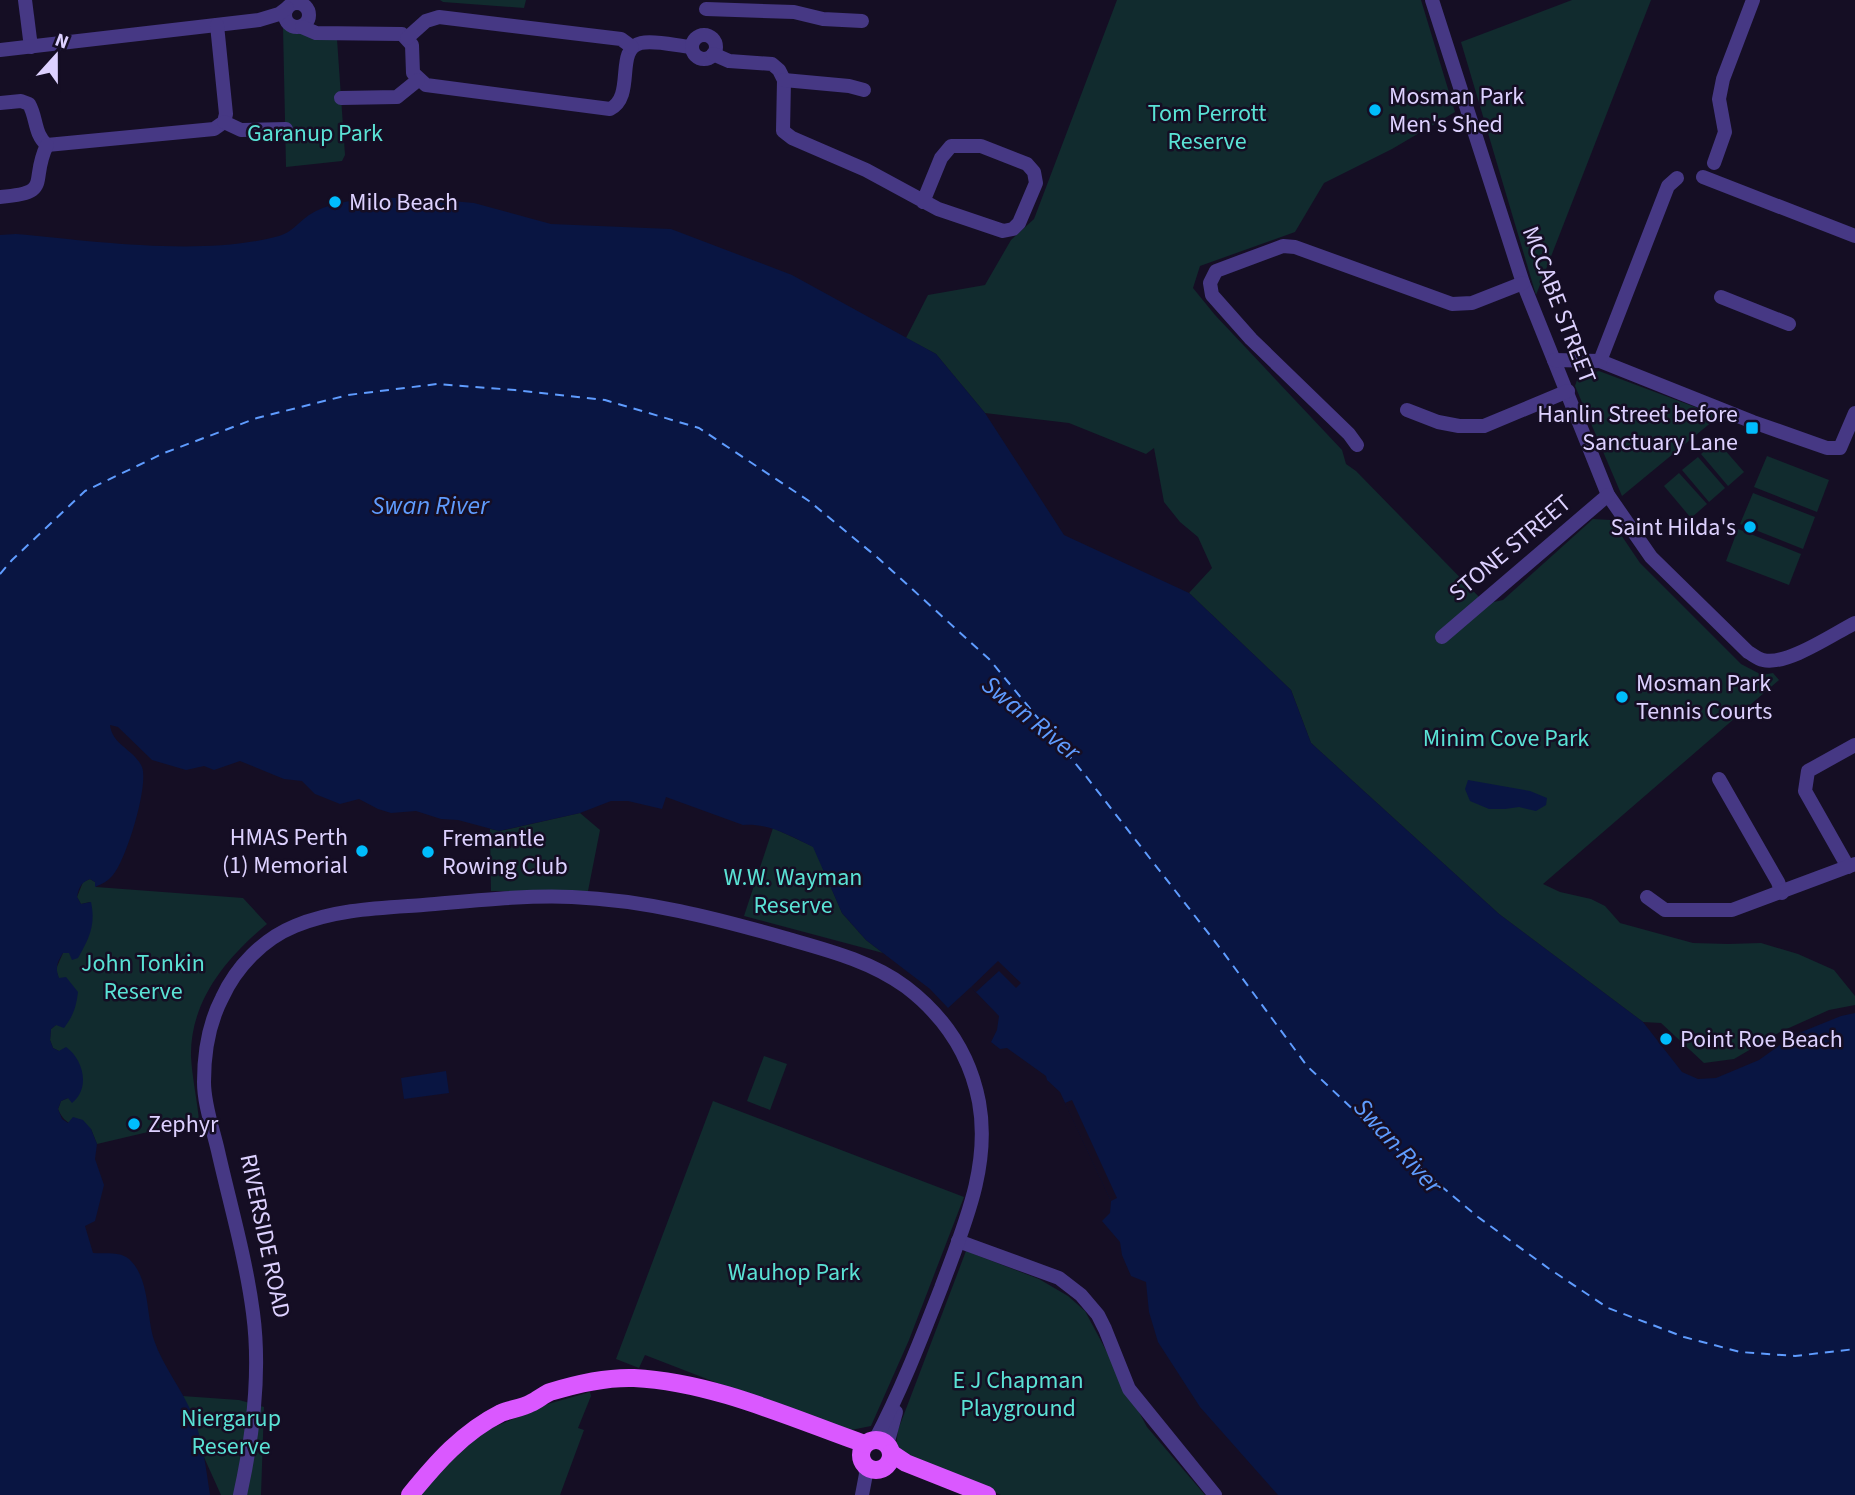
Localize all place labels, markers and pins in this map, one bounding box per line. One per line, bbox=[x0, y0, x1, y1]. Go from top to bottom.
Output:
place label: Mosman Park Men's Shed bbox=[1389, 79, 1524, 142]
marker: Mosman Park Men's Shed bbox=[1367, 102, 1383, 118]
place label: Milo Beach bbox=[349, 185, 458, 220]
marker: Milo Beach bbox=[327, 194, 343, 210]
place label: Hanlin Street before Sanctuary Lane bbox=[1537, 397, 1738, 460]
marker: Hanlin Street before Sanctuary Lane bbox=[1744, 420, 1760, 436]
place label: Saint Hilda's bbox=[1611, 510, 1736, 545]
marker: Saint Hilda's bbox=[1742, 519, 1758, 535]
place label: Mosman Park Tennis Courts bbox=[1636, 666, 1772, 729]
marker: Mosman Park Tennis Courts bbox=[1614, 689, 1630, 705]
place label: HMAS Perth (1) Memorial bbox=[222, 820, 348, 883]
place label: Fremantle Rowing Club bbox=[442, 821, 568, 884]
marker: HMAS Perth (1) Memorial bbox=[354, 843, 370, 859]
marker: Fremantle Rowing Club bbox=[420, 844, 436, 860]
place label: Point Roe Beach bbox=[1680, 1022, 1843, 1057]
marker: Point Roe Beach bbox=[1658, 1031, 1674, 1047]
place label: Zephyr bbox=[148, 1107, 219, 1142]
marker: Zephyr bbox=[126, 1116, 142, 1132]

